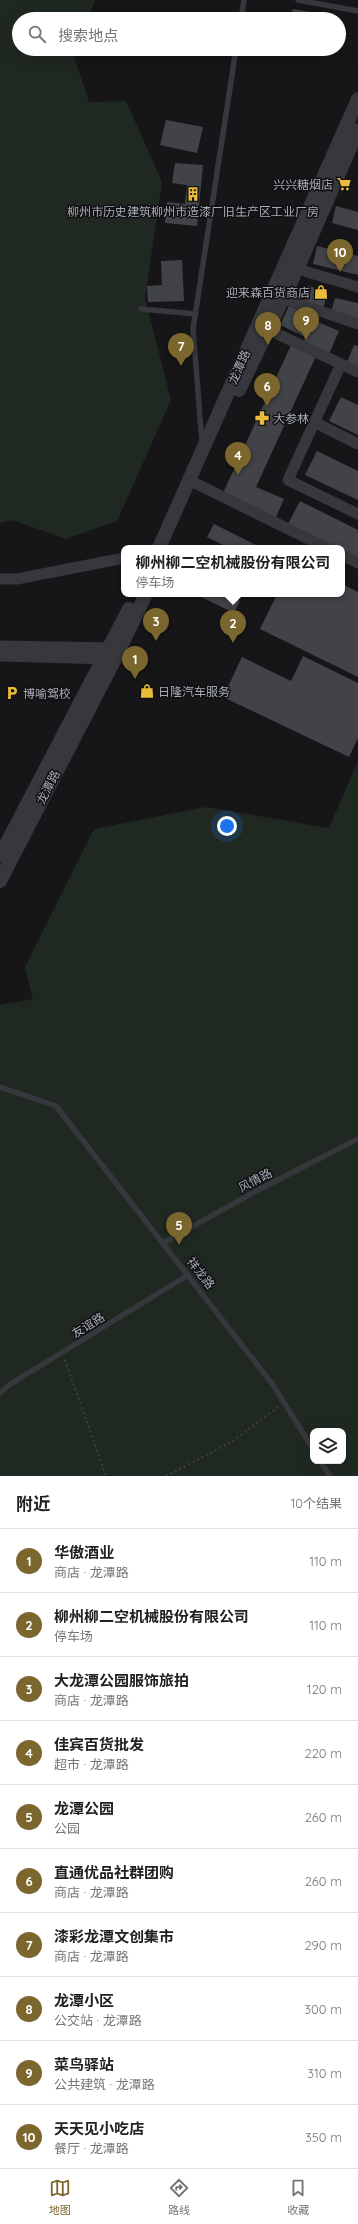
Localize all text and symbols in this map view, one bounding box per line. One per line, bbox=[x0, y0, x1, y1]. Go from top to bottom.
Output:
search box bbox=[12, 12, 346, 56]
icon: search bbox=[26, 23, 48, 45]
text: 搜索地点 bbox=[58, 26, 118, 45]
supermarket icon: 兴兴糖烟店 bbox=[336, 176, 352, 192]
place label: 兴兴糖烟店 bbox=[273, 177, 333, 192]
building icon: 柳州市历史建筑柳州市造漆厂旧生产区工业厂房 bbox=[185, 186, 201, 202]
place label: 柳州市历史建筑柳州市造漆厂旧生产区工业厂房 bbox=[67, 204, 319, 219]
pin: 10 bbox=[327, 239, 353, 272]
shop icon: 迎来森百货商店 bbox=[313, 284, 329, 300]
place label: 迎来森百货商店 bbox=[226, 285, 310, 300]
pin: 9 bbox=[293, 307, 319, 340]
pin: 8 bbox=[255, 312, 281, 345]
pin: 7 bbox=[168, 333, 194, 366]
street label: 龙潭路 bbox=[225, 347, 253, 387]
pin: 6 bbox=[254, 373, 280, 406]
pharmacy icon: 大参林 bbox=[254, 410, 270, 426]
place label: 大参林 bbox=[273, 411, 309, 426]
pin: 4 bbox=[225, 442, 251, 475]
popup bbox=[121, 545, 345, 597]
text: 柳州柳二空机械股份有限公司 bbox=[135, 553, 331, 572]
text: 停车场 bbox=[135, 574, 175, 590]
pin: 3 bbox=[143, 608, 169, 641]
pin: 2 bbox=[220, 610, 246, 643]
pin: 1 bbox=[122, 646, 148, 679]
shop icon: 日隆汽车服务 bbox=[139, 683, 155, 699]
place label: 日隆汽车服务 bbox=[158, 684, 230, 699]
parking icon: 博喻驾校 bbox=[4, 685, 20, 701]
place label: 博喻驾校 bbox=[23, 686, 71, 701]
street label: 龙潭路 bbox=[33, 768, 63, 806]
your location bbox=[217, 816, 237, 836]
street label: 风情路 bbox=[236, 1165, 274, 1195]
pin: 5 bbox=[166, 1212, 192, 1245]
street label: 祥龙路 bbox=[184, 1254, 218, 1292]
street label: 友谊路 bbox=[69, 1309, 107, 1341]
map controls bbox=[310, 1428, 346, 1464]
button: layers bbox=[310, 1428, 346, 1464]
text: 附近 bbox=[16, 1493, 50, 1514]
text: 10个结果 bbox=[290, 1495, 342, 1511]
text: 华傲酒业 bbox=[54, 1543, 114, 1562]
text: 1 bbox=[26, 1553, 32, 1569]
text: 110 m bbox=[309, 1553, 342, 1569]
text: 商店 · 龙潭路 bbox=[54, 1564, 129, 1580]
text: 柳州柳二空机械股份有限公司 bbox=[54, 1607, 249, 1626]
text: 2 bbox=[25, 1617, 33, 1633]
text: 110 m bbox=[309, 1617, 342, 1633]
text: 停车场 bbox=[54, 1628, 93, 1644]
text: 大龙潭公园服饰旅拍 bbox=[54, 1671, 189, 1690]
text: 3 bbox=[26, 1681, 32, 1697]
text: 120 m bbox=[307, 1681, 342, 1697]
text: 商店 · 龙潭路 bbox=[54, 1692, 129, 1708]
text: 佳宾百货批发 bbox=[54, 1735, 144, 1754]
text: 4 bbox=[25, 1745, 33, 1761]
text: 220 m bbox=[304, 1745, 342, 1761]
text: 超市 · 龙潭路 bbox=[54, 1756, 129, 1772]
text: 龙潭公园 bbox=[54, 1799, 114, 1818]
text: 5 bbox=[25, 1809, 33, 1825]
text: 260 m bbox=[305, 1809, 342, 1825]
text: 公园 bbox=[54, 1820, 80, 1836]
text: 直通优品社群团购 bbox=[54, 1863, 174, 1882]
text: 6 bbox=[25, 1873, 33, 1889]
text: 260 m bbox=[305, 1873, 342, 1889]
text: 商店 · 龙潭路 bbox=[54, 1884, 129, 1900]
text: 漆彩龙潭文创集市 bbox=[54, 1927, 174, 1946]
text: 7 bbox=[25, 1937, 33, 1953]
text: 290 m bbox=[304, 1937, 342, 1953]
text: 商店 · 龙潭路 bbox=[54, 1948, 129, 1964]
text: 龙潭小区 bbox=[54, 1991, 114, 2010]
text: 8 bbox=[25, 2001, 33, 2017]
text: 300 m bbox=[304, 2001, 342, 2017]
text: 公交站 · 龙潭路 bbox=[54, 2012, 142, 2028]
text: 菜鸟驿站 bbox=[54, 2055, 114, 2074]
text: 9 bbox=[25, 2065, 33, 2081]
text: 310 m bbox=[307, 2065, 342, 2081]
text: 公共建筑 · 龙潭路 bbox=[54, 2076, 155, 2092]
text: 天天见小吃店 bbox=[54, 2119, 144, 2138]
text: 10 bbox=[22, 2129, 36, 2145]
text: 350 m bbox=[305, 2129, 342, 2145]
text: 餐厅 · 龙潭路 bbox=[54, 2140, 129, 2156]
tab: 地图 bbox=[49, 2177, 71, 2217]
tab: 路线 bbox=[168, 2177, 190, 2217]
tab: 收藏 bbox=[287, 2177, 309, 2217]

